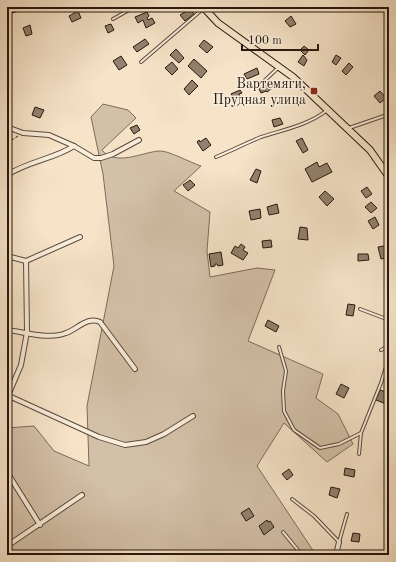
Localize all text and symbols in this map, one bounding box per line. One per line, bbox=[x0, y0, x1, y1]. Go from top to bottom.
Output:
scale bar bbox=[242, 26, 318, 52]
text: 100 m bbox=[248, 35, 282, 47]
place label: Вартемяги, Прудная улица bbox=[213, 77, 306, 107]
marker: Вартемяги, Прудная улица bbox=[309, 86, 319, 96]

